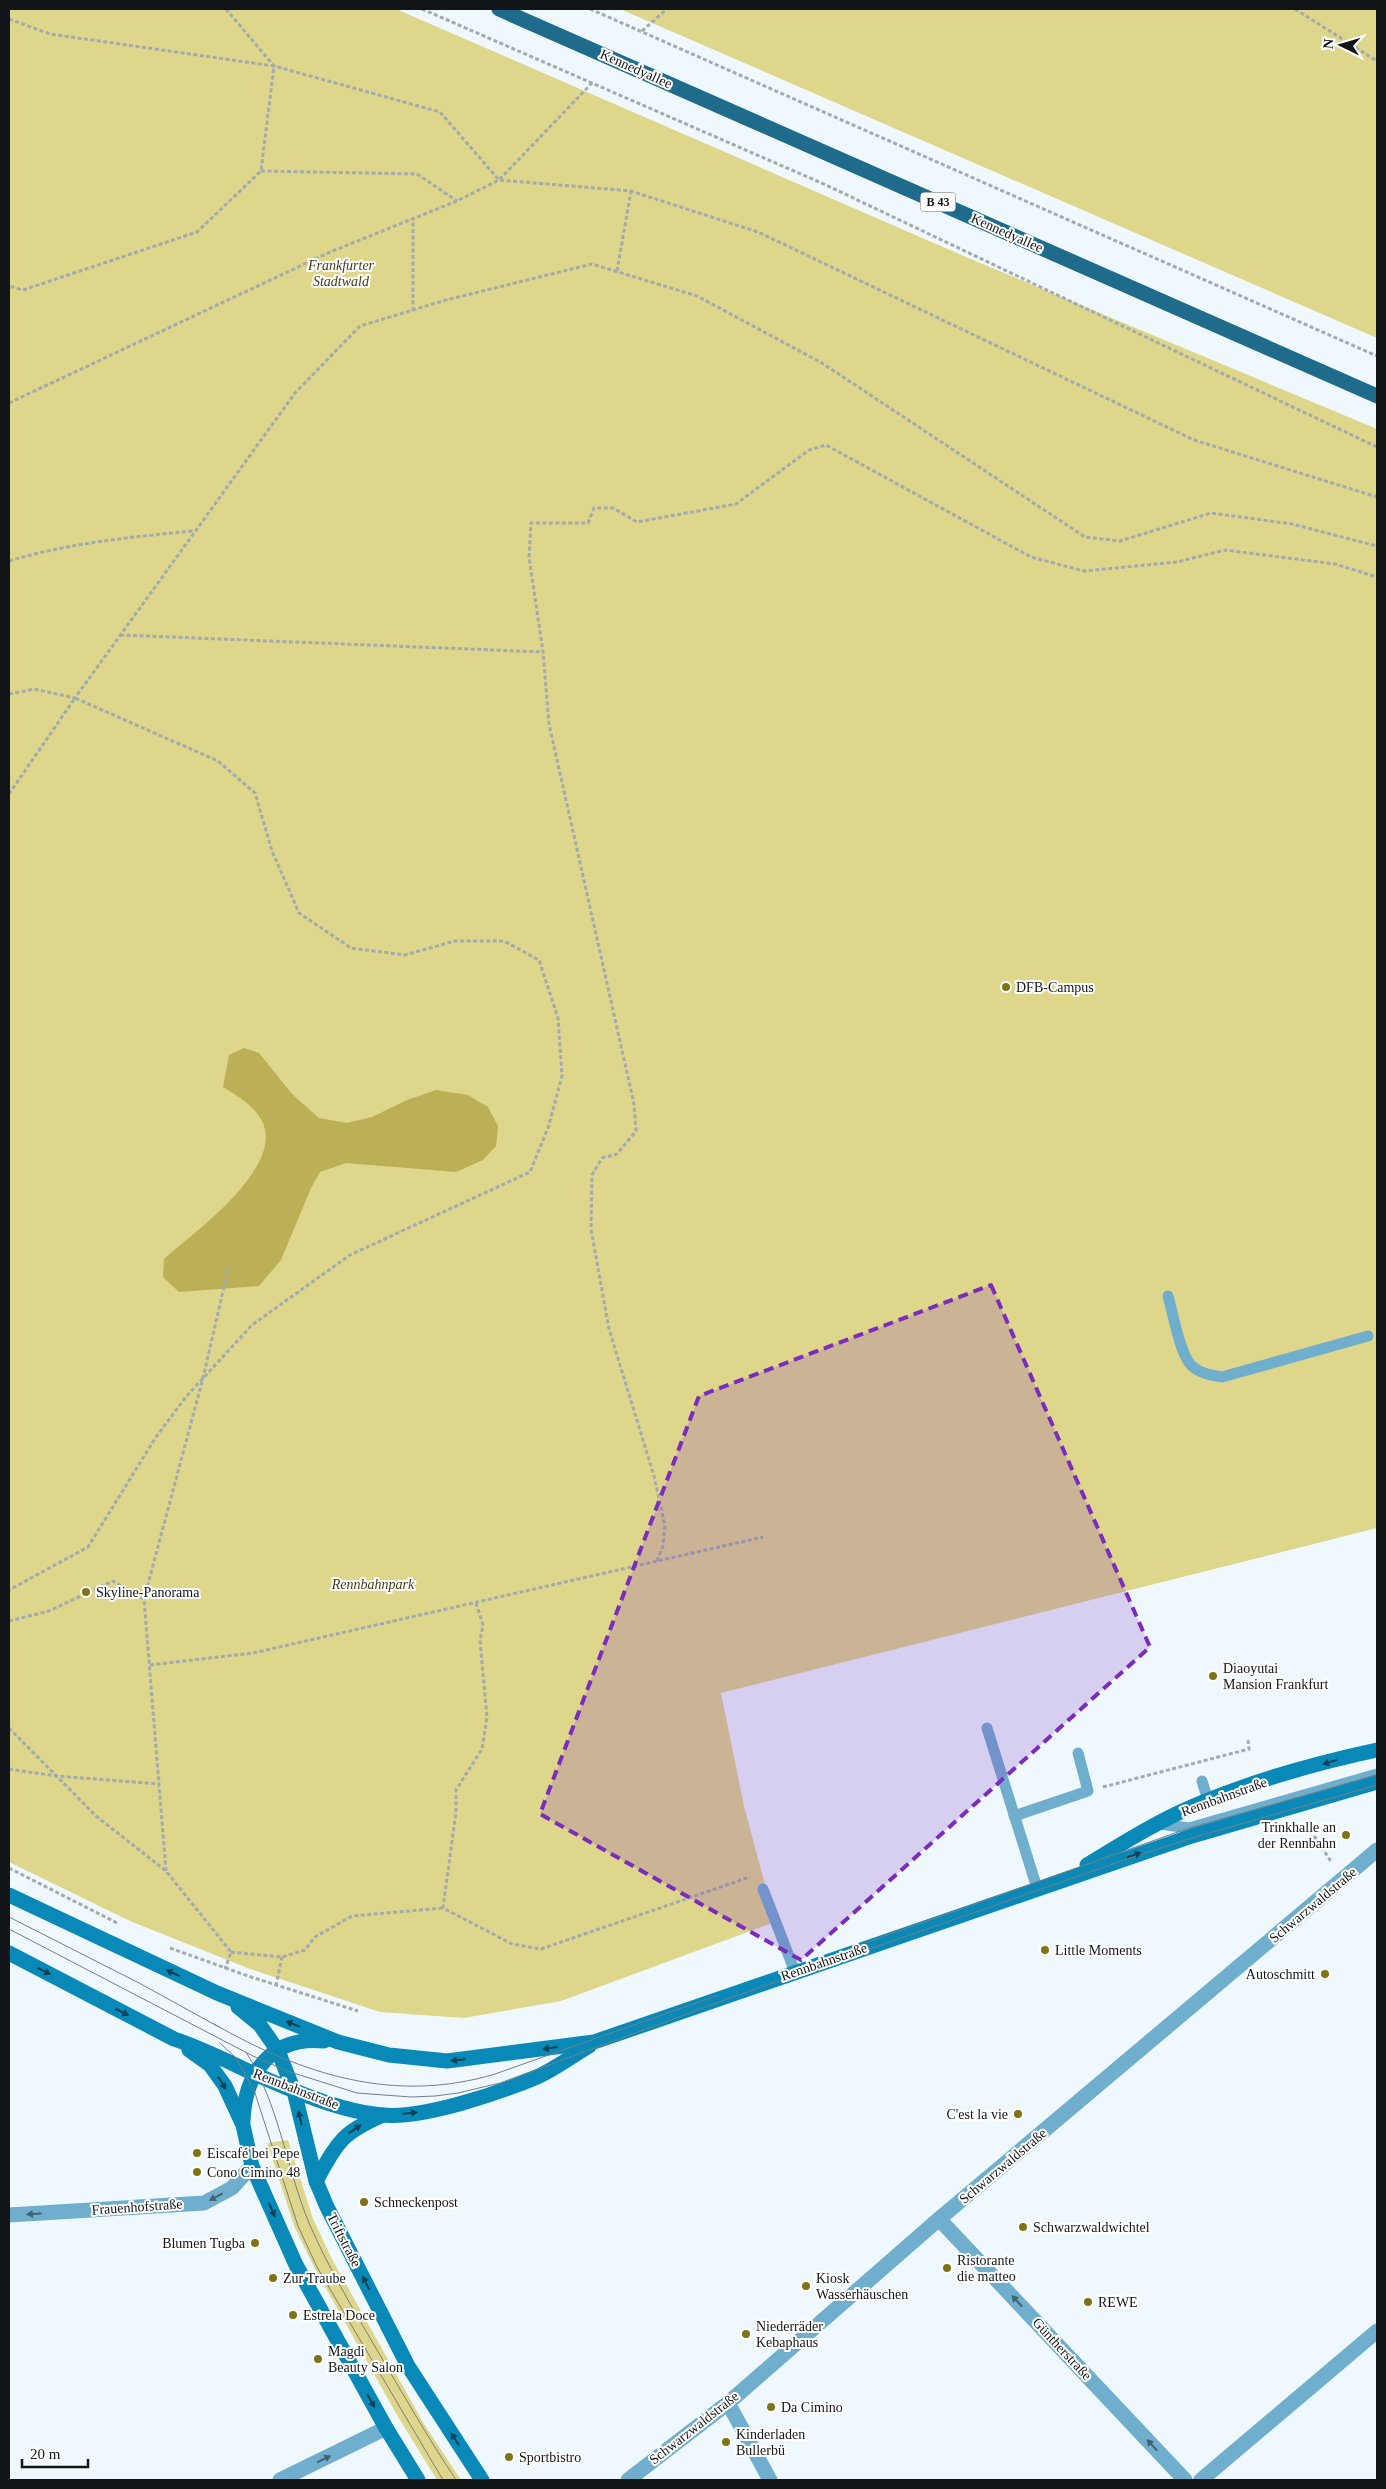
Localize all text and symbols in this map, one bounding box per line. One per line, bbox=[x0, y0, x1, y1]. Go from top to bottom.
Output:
north arrow bbox=[1316, 20, 1366, 70]
text: N bbox=[1321, 38, 1336, 50]
street label: Kennedyallee bbox=[598, 46, 674, 92]
road number: B 43 bbox=[920, 192, 956, 212]
street label: Kennedyallee bbox=[969, 210, 1045, 256]
park label: Frankfurter Stadtwald bbox=[307, 258, 375, 289]
place label: DFB-Campus bbox=[1016, 980, 1094, 995]
marker: DFB-Campus bbox=[1000, 981, 1012, 993]
park label: Rennbahnpark bbox=[331, 1577, 415, 1592]
place label: Skyline-Panorama bbox=[96, 1585, 200, 1600]
marker: Skyline-Panorama bbox=[80, 1586, 92, 1598]
place label: Diaoyutai Mansion Frankfurt bbox=[1223, 1661, 1328, 1692]
marker: Diaoyutai Mansion Frankfurt bbox=[1207, 1670, 1219, 1682]
one-way arrow bbox=[1322, 1758, 1337, 1766]
street label: Rennbahnstraße bbox=[1179, 1775, 1269, 1819]
place label: Trinkhalle an der Rennbahn bbox=[1258, 1820, 1336, 1851]
marker: Trinkhalle an der Rennbahn bbox=[1340, 1829, 1352, 1841]
one-way arrow bbox=[1127, 1851, 1142, 1859]
street label: Schwarzwaldstraße bbox=[1266, 1864, 1360, 1946]
street label: Rennbahnstraße bbox=[779, 1940, 869, 1984]
place label: Little Moments bbox=[1055, 1943, 1142, 1958]
marker: Little Moments bbox=[1039, 1944, 1051, 1956]
one-way arrow bbox=[36, 1967, 51, 1975]
place label: Autoschmitt bbox=[1246, 1967, 1315, 1982]
one-way arrow bbox=[166, 1968, 180, 1976]
marker: Autoschmitt bbox=[1319, 1968, 1331, 1980]
one-way arrow bbox=[114, 2008, 129, 2016]
one-way arrow bbox=[285, 2020, 300, 2028]
one-way arrow bbox=[542, 2045, 558, 2053]
one-way arrow bbox=[450, 2056, 466, 2064]
street label: Rennbahnstraße bbox=[251, 2066, 341, 2112]
one-way arrow bbox=[217, 2076, 227, 2089]
place label: C'est la vie bbox=[946, 2107, 1008, 2122]
marker: C'est la vie bbox=[1012, 2108, 1024, 2120]
one-way arrow bbox=[402, 2109, 418, 2117]
one-way arrow bbox=[296, 2110, 304, 2126]
one-way arrow bbox=[349, 2124, 362, 2134]
street label: Schwarzwaldstraße bbox=[956, 2125, 1050, 2207]
place label: Eiscafé bei Pepe bbox=[207, 2146, 300, 2161]
marker: Eiscafé bei Pepe bbox=[191, 2147, 203, 2159]
place label: Cono Cimino 48 bbox=[207, 2165, 300, 2180]
marker: Cono Cimino 48 bbox=[191, 2166, 203, 2178]
one-way arrow bbox=[208, 2193, 223, 2201]
place label: Schneckenpost bbox=[374, 2195, 458, 2210]
street label: Frauenhofstraße bbox=[91, 2196, 183, 2218]
marker: Schneckenpost bbox=[358, 2196, 370, 2208]
one-way arrow bbox=[268, 2203, 276, 2218]
one-way arrow bbox=[26, 2210, 42, 2218]
street label: Triftstraße bbox=[324, 2210, 364, 2270]
place label: Schwarzwaldwichtel bbox=[1033, 2220, 1150, 2235]
marker: Schwarzwaldwichtel bbox=[1017, 2221, 1029, 2233]
place label: Blumen Tugba bbox=[162, 2236, 246, 2251]
marker: Blumen Tugba bbox=[249, 2237, 261, 2249]
place label: Ristorante die matteo bbox=[957, 2253, 1016, 2284]
marker: Ristorante die matteo bbox=[941, 2262, 953, 2274]
place label: Zur Traube bbox=[283, 2271, 346, 2286]
place label: Kiosk Wasserhäuschen bbox=[816, 2271, 908, 2302]
marker: Zur Traube bbox=[267, 2272, 279, 2284]
one-way arrow bbox=[362, 2276, 370, 2290]
marker: Kiosk Wasserhäuschen bbox=[800, 2280, 812, 2292]
one-way arrow bbox=[1011, 2295, 1023, 2307]
place label: REWE bbox=[1098, 2295, 1138, 2310]
marker: REWE bbox=[1082, 2296, 1094, 2308]
place label: Estrela Doce bbox=[303, 2308, 375, 2323]
marker: Estrela Doce bbox=[287, 2309, 299, 2321]
street label: Güntherstraße bbox=[1029, 2315, 1095, 2383]
place label: Niederräder Kebaphaus bbox=[756, 2319, 823, 2350]
marker: Niederräder Kebaphaus bbox=[740, 2328, 752, 2340]
place label: Magdi Beauty Salon bbox=[328, 2344, 403, 2375]
marker: Magdi Beauty Salon bbox=[312, 2353, 324, 2365]
street label: Schwarzwaldstraße bbox=[646, 2389, 742, 2467]
one-way arrow bbox=[367, 2394, 375, 2408]
place label: Da Cimino bbox=[781, 2400, 843, 2415]
marker: Da Cimino bbox=[765, 2401, 777, 2413]
place label: Kinderladen Bullerbü bbox=[736, 2427, 805, 2458]
one-way arrow bbox=[451, 2433, 460, 2446]
scale bar bbox=[22, 2436, 89, 2468]
marker: Kinderladen Bullerbü bbox=[720, 2436, 732, 2448]
one-way arrow bbox=[1146, 2439, 1158, 2451]
text: 20 m bbox=[30, 2446, 61, 2462]
place label: Sportbistro bbox=[519, 2450, 581, 2465]
marker: Sportbistro bbox=[503, 2451, 515, 2463]
one-way arrow bbox=[317, 2454, 331, 2462]

